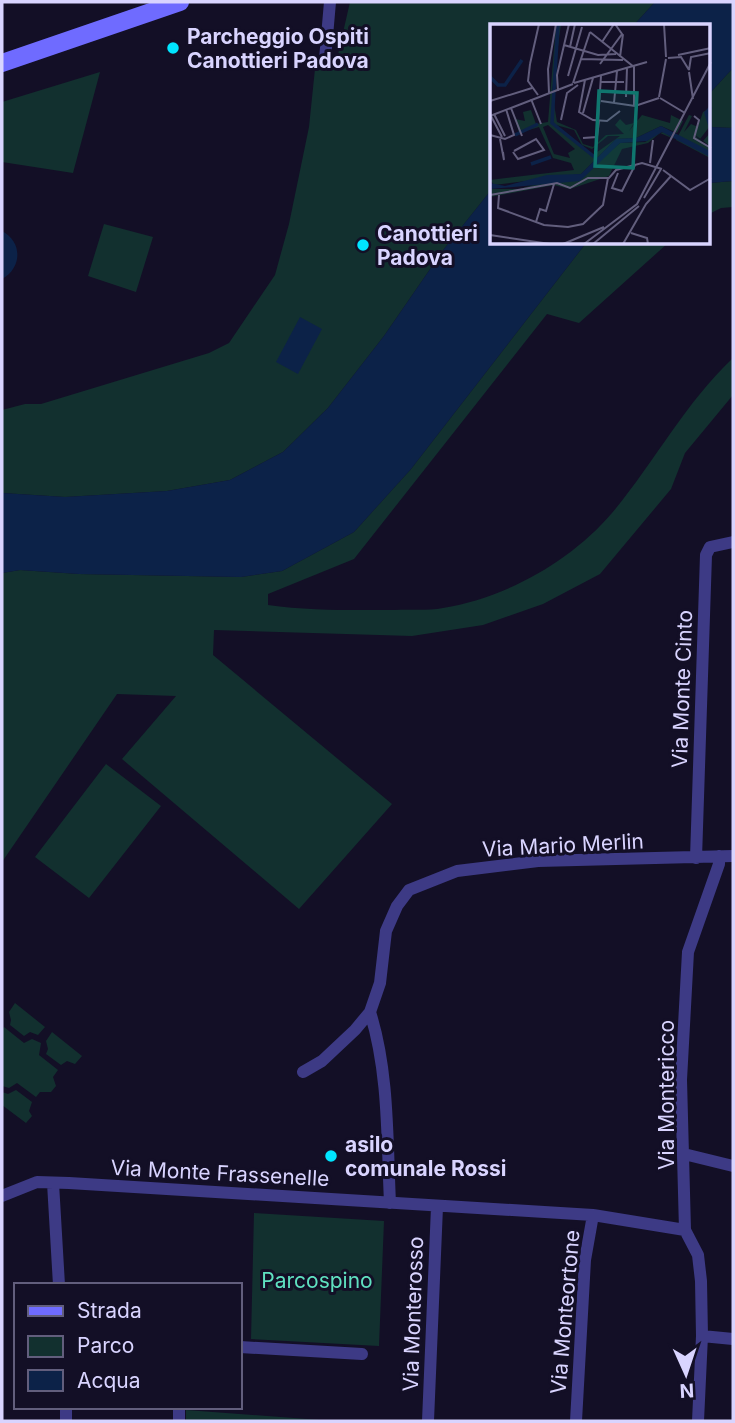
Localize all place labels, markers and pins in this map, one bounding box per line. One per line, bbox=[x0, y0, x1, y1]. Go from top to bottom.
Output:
place label: Parcheggio Ospiti Canottieri Padova bbox=[187, 24, 369, 73]
marker: Parcheggio Ospiti Canottieri Padova bbox=[165, 40, 181, 56]
place label: Canottieri Padova bbox=[377, 221, 478, 270]
marker: Canottieri Padova bbox=[355, 237, 371, 253]
place label: asilo comunale Rossi bbox=[345, 1132, 507, 1181]
marker: asilo comunale Rossi bbox=[323, 1148, 339, 1164]

